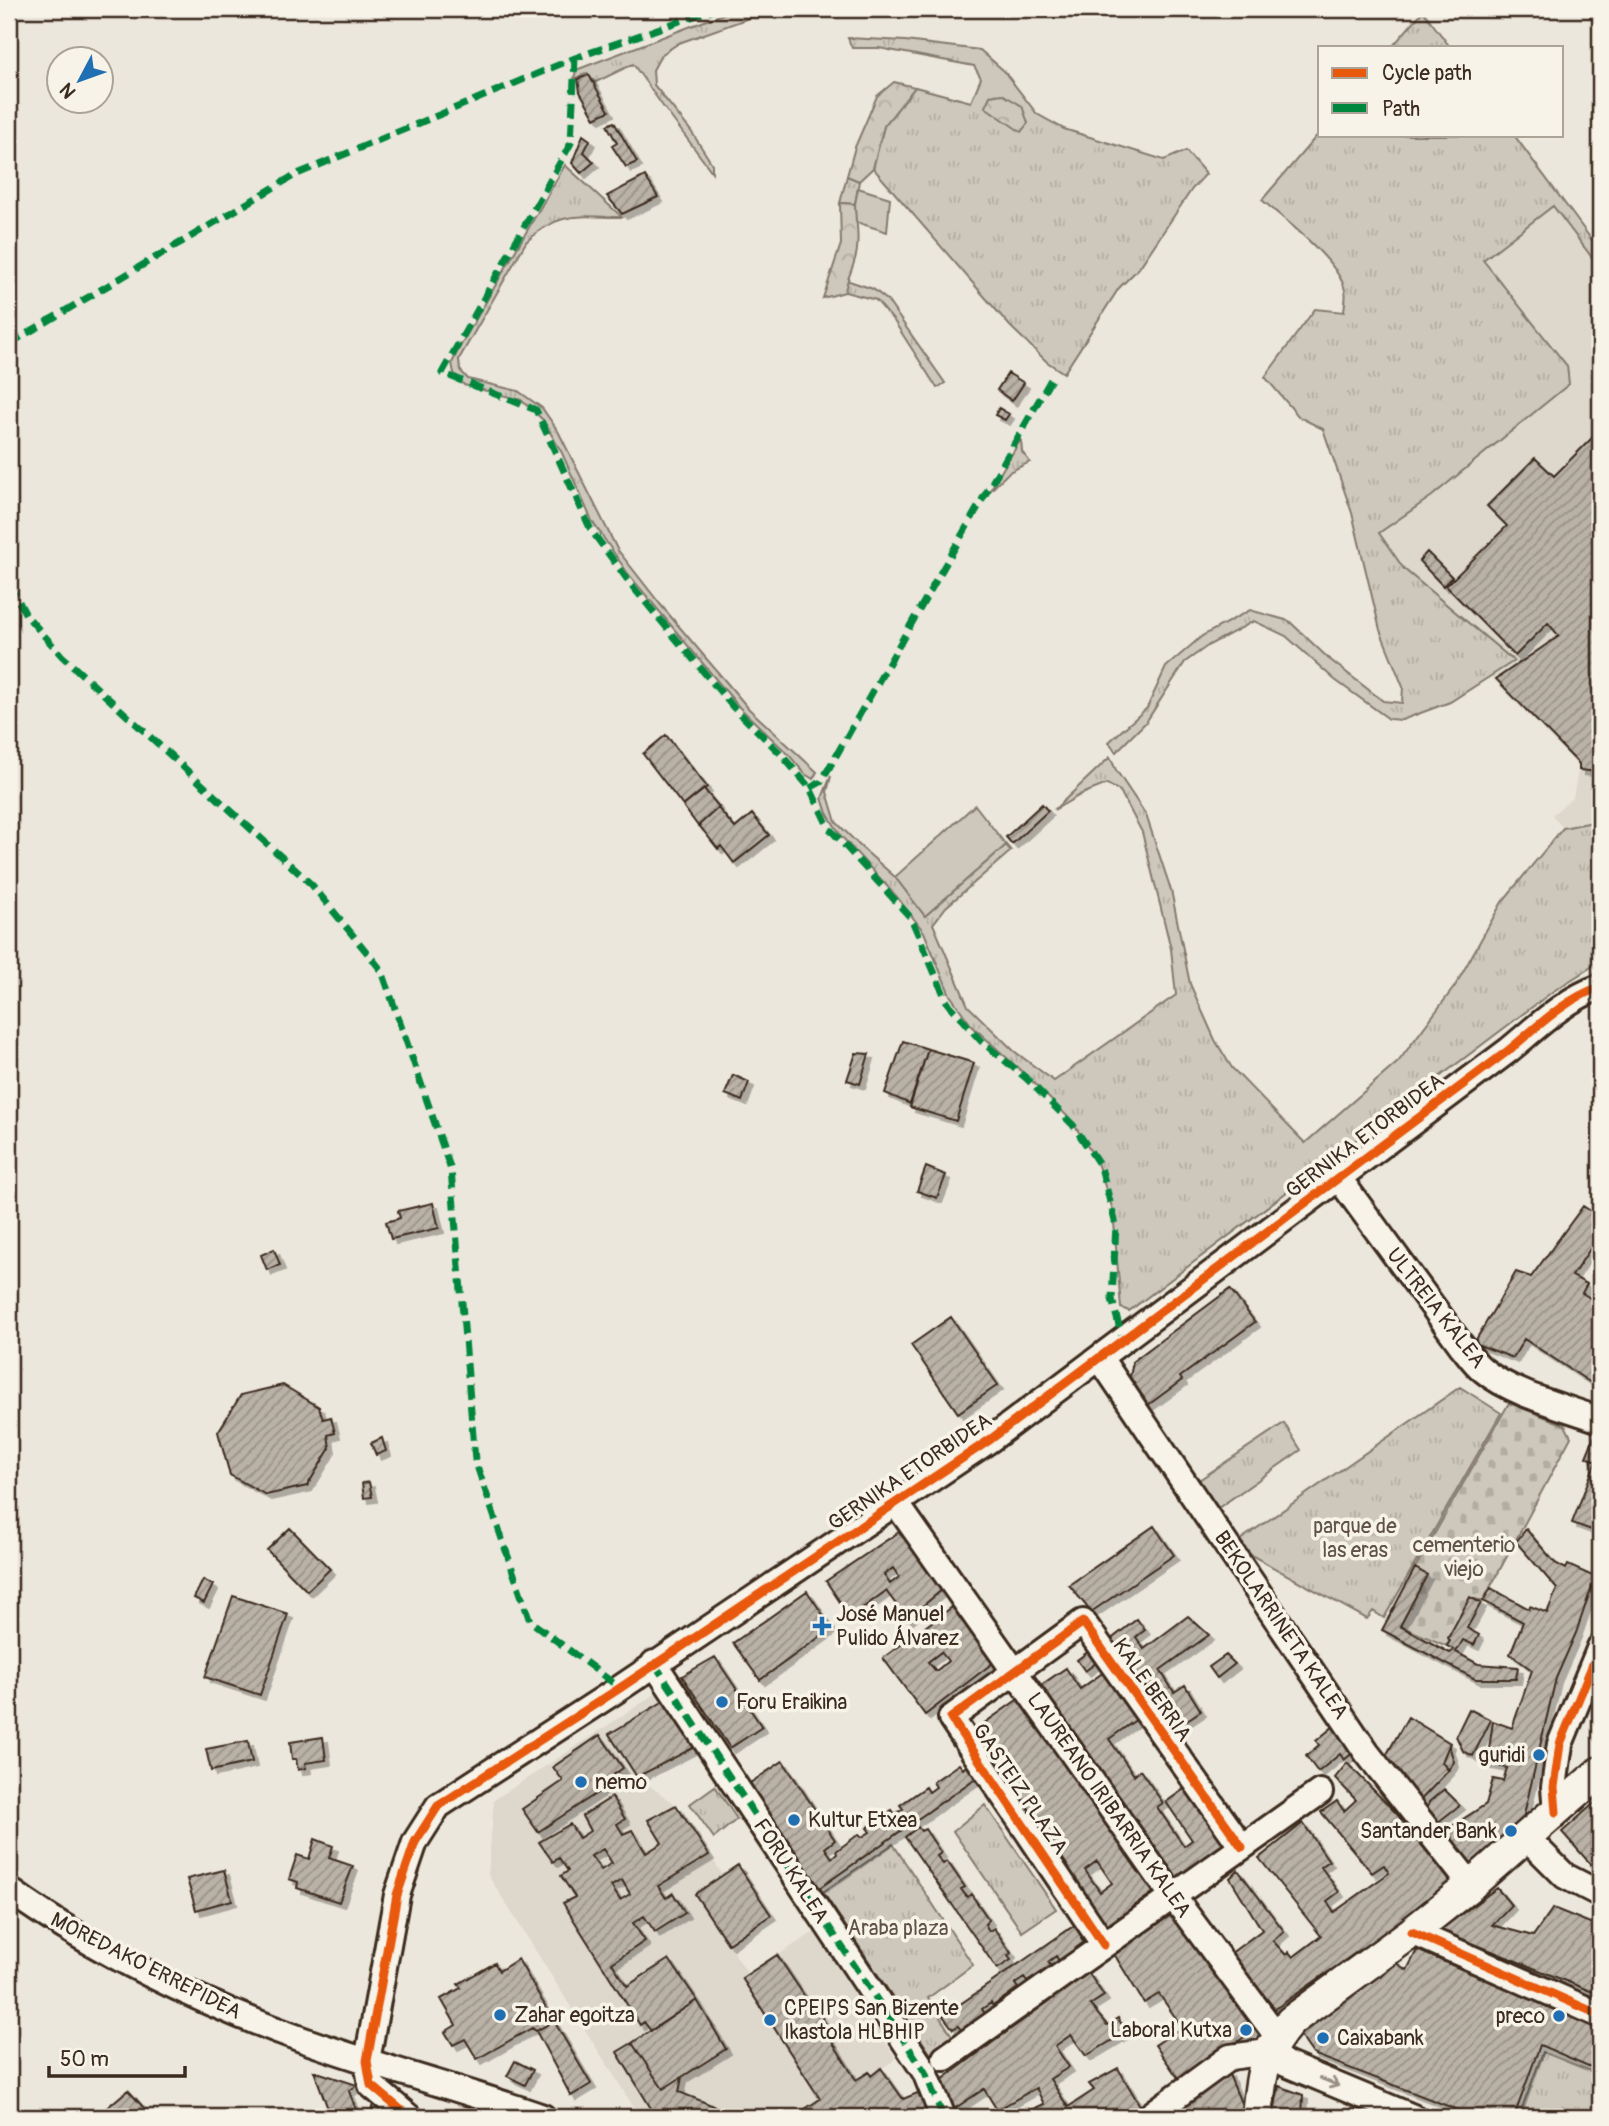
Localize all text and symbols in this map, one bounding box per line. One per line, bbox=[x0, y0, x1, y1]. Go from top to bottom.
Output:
north arrow bbox=[46, 46, 116, 116]
legend bbox=[1318, 46, 1564, 136]
text: Cycle path bbox=[1382, 60, 1472, 87]
text: N bbox=[55, 78, 81, 103]
text: Path bbox=[1382, 96, 1420, 123]
street label: GERNIKA ETORBIDEA bbox=[1280, 1068, 1450, 1204]
street label: ULTREIA KALEA bbox=[1381, 1242, 1491, 1374]
street label: GERNIKA ETORBIDEA bbox=[823, 1407, 997, 1537]
park label: parque de las eras bbox=[1313, 1513, 1397, 1564]
street label: BEKOLARRINETA KALEA bbox=[1208, 1526, 1354, 1724]
park label: cementerio viejo bbox=[1413, 1532, 1515, 1583]
place label: José Manuel Pulido Álvarez bbox=[836, 1601, 959, 1652]
marker: José Manuel Pulido Álvarez bbox=[814, 1618, 830, 1634]
street label: KALE BERRIA bbox=[1106, 1633, 1198, 1747]
street label: LAUREANO IRIBARRIA KALEA bbox=[1021, 1687, 1197, 1923]
place label: Foru Eraikina bbox=[736, 1689, 847, 1716]
marker: Foru Eraikina bbox=[714, 1694, 730, 1710]
street label: GASTEIZ PLAZA bbox=[966, 1718, 1074, 1860]
place label: guridi bbox=[1479, 1742, 1525, 1769]
marker: guridi bbox=[1531, 1747, 1547, 1763]
place label: nemo bbox=[595, 1769, 647, 1796]
marker: nemo bbox=[573, 1774, 589, 1790]
place label: Kultur Etxea bbox=[808, 1807, 917, 1834]
marker: Kultur Etxea bbox=[786, 1812, 802, 1828]
street label: FORU KALEA bbox=[747, 1814, 835, 1928]
place label: Santander Bank bbox=[1360, 1818, 1497, 1845]
marker: Santander Bank bbox=[1503, 1823, 1519, 1839]
street label: MOREDAKO ERREPIDEA bbox=[46, 1906, 246, 2026]
park label: Araba plaza bbox=[848, 1915, 948, 1942]
place label: CPEIPS San Bizente Ikastola HLBHIP bbox=[784, 1995, 959, 2046]
place label: Zahar egoitza bbox=[514, 2002, 635, 2029]
place label: preco bbox=[1496, 2003, 1545, 2030]
marker: Zahar egoitza bbox=[492, 2007, 508, 2023]
marker: preco bbox=[1551, 2008, 1567, 2024]
marker: CPEIPS San Bizente Ikastola HLBHIP bbox=[762, 2012, 778, 2028]
place label: Laboral Kutxa bbox=[1110, 2017, 1232, 2044]
marker: Laboral Kutxa bbox=[1238, 2022, 1254, 2038]
place label: Caixabank bbox=[1337, 2025, 1424, 2052]
marker: Caixabank bbox=[1315, 2030, 1331, 2046]
scale bar bbox=[49, 2035, 186, 2079]
text: 50 m bbox=[60, 2046, 109, 2073]
one-way arrow bbox=[1318, 2076, 1339, 2089]

